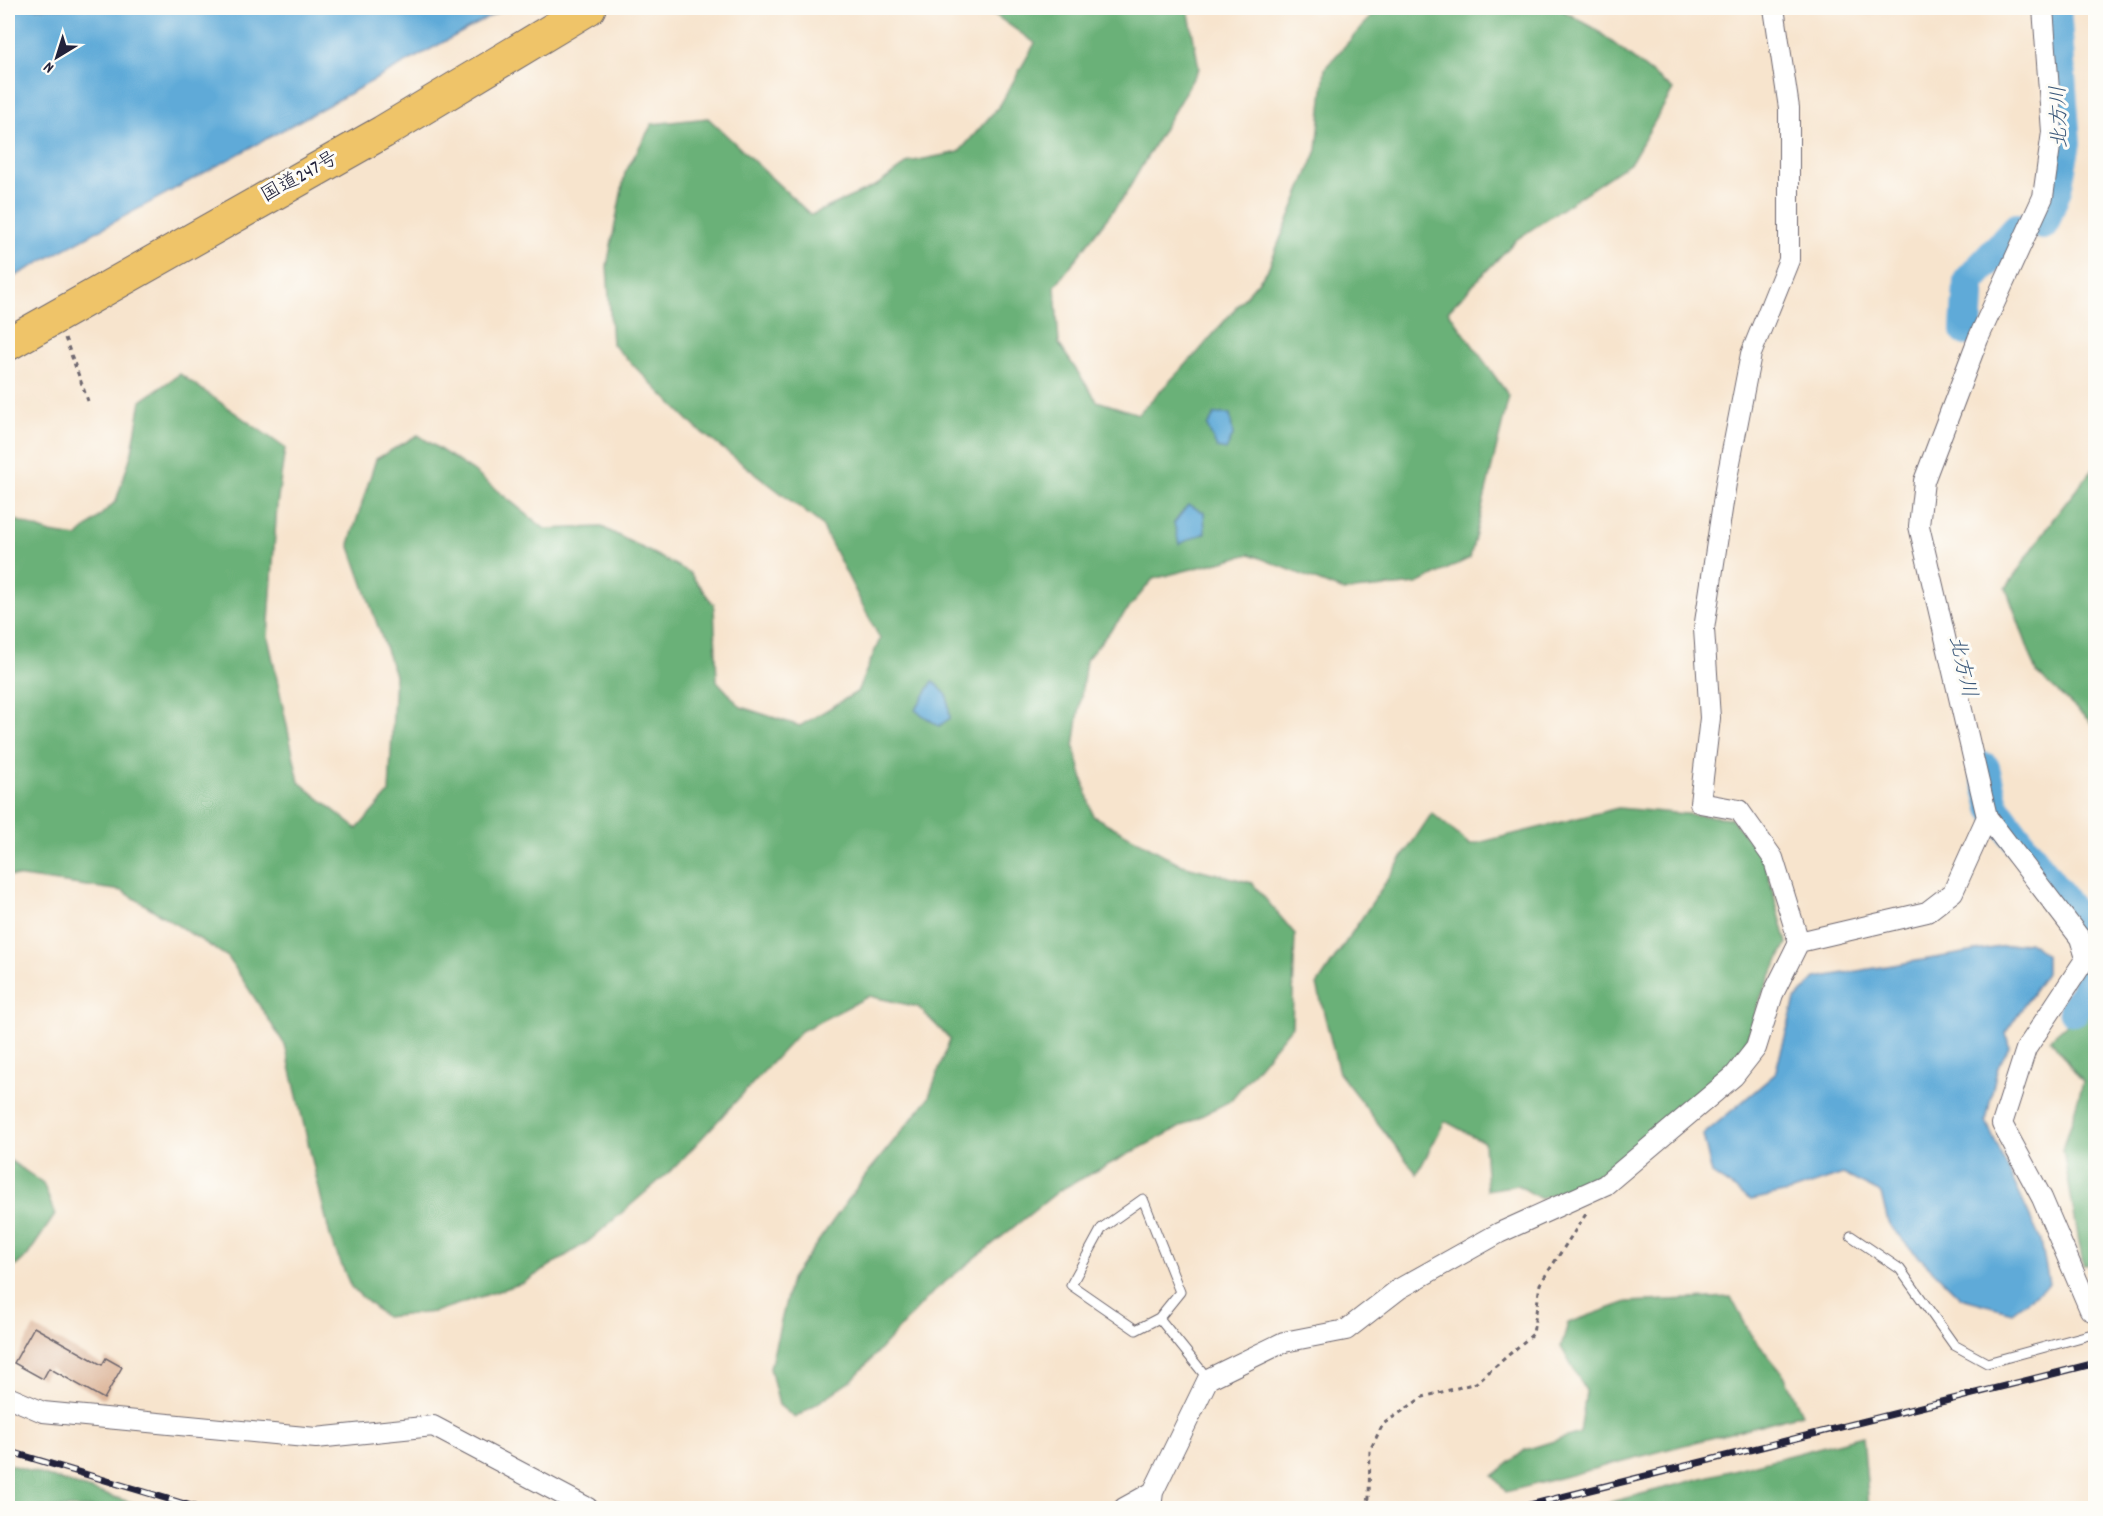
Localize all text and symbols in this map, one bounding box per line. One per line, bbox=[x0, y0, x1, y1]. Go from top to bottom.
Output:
north arrow bbox=[27, 27, 87, 87]
text: N bbox=[39, 55, 59, 78]
water label: 北方川 bbox=[2045, 85, 2077, 149]
street label: 国道247号 bbox=[256, 145, 344, 211]
water label: 北方川 bbox=[1939, 633, 1983, 701]

